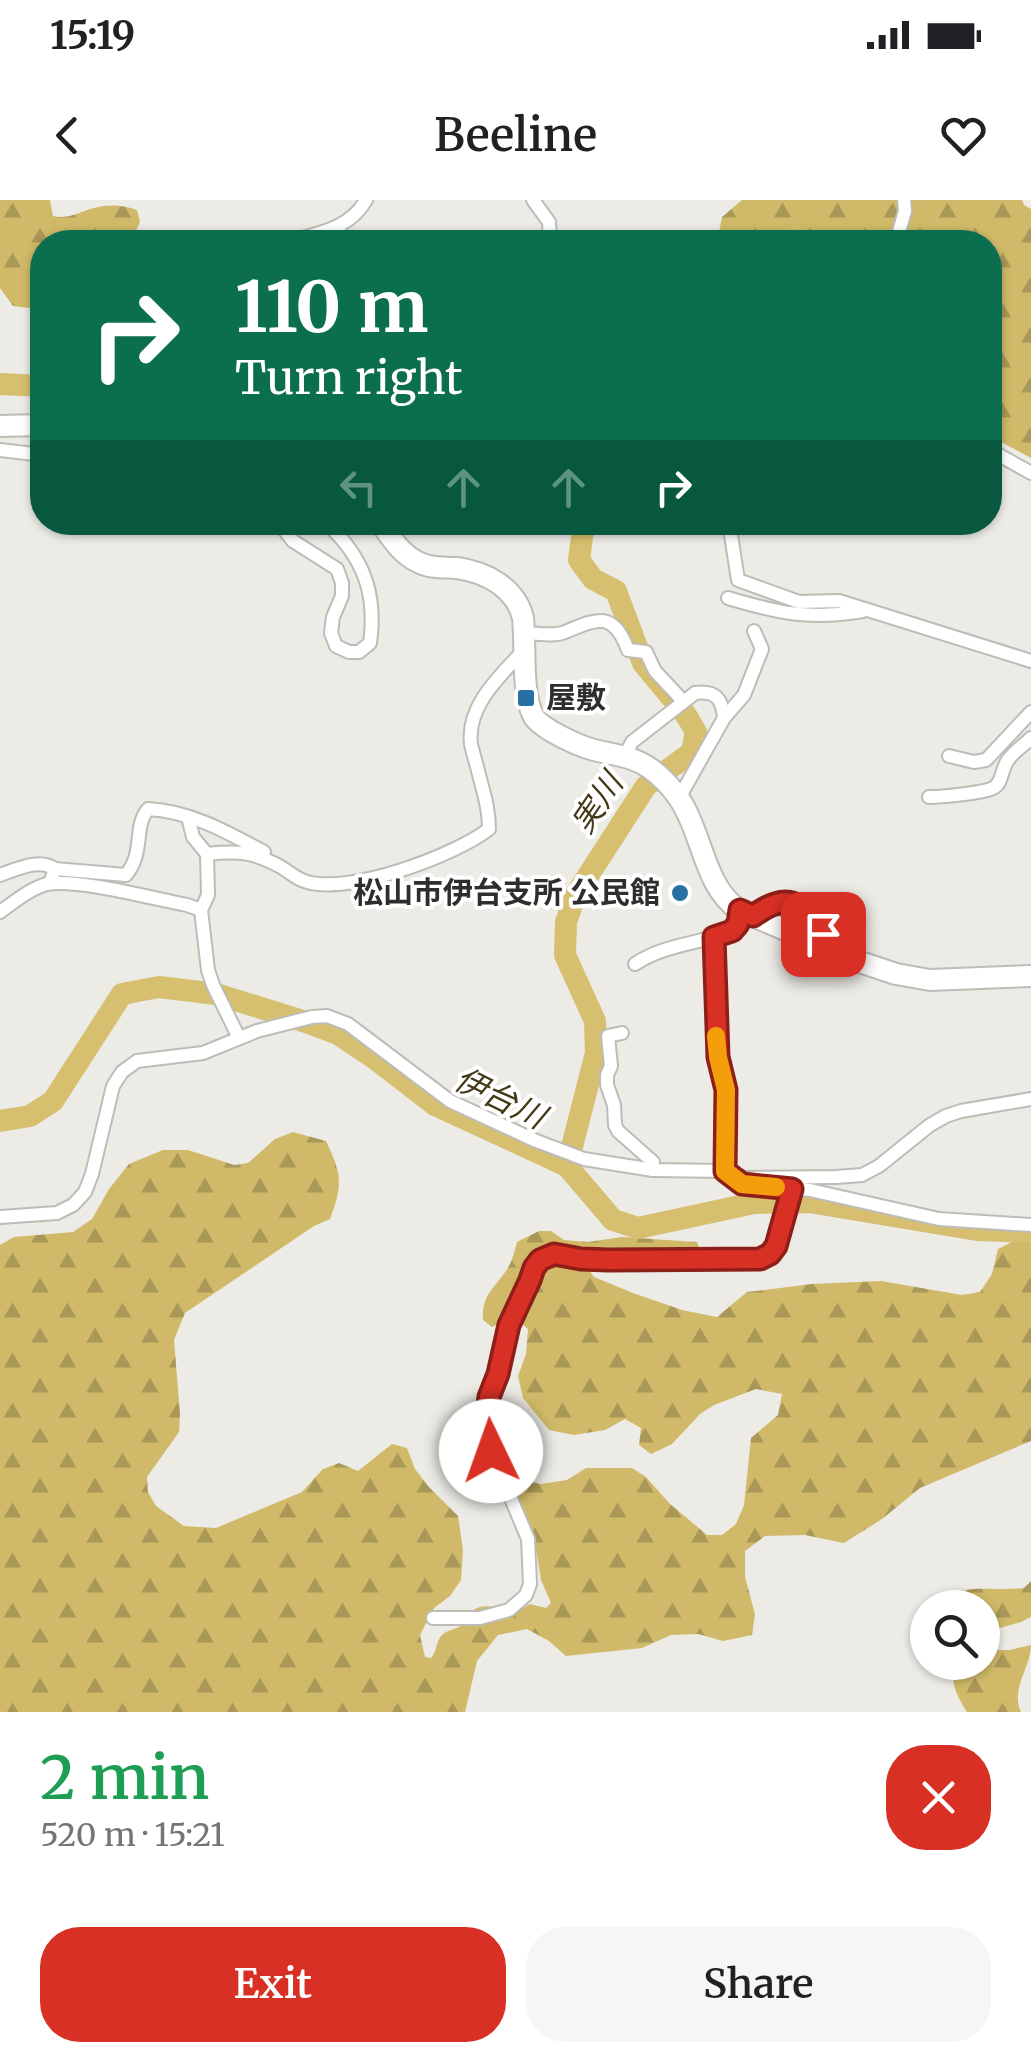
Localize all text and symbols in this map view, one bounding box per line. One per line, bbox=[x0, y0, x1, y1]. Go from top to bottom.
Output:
text: 15:19 bbox=[50, 12, 135, 59]
text: Beeline bbox=[434, 107, 597, 163]
icon: back bbox=[40, 108, 95, 163]
icon: heart bbox=[936, 108, 991, 163]
text: 110 m bbox=[235, 263, 428, 351]
icon: right bbox=[70, 270, 200, 400]
text: Turn right bbox=[235, 350, 463, 406]
icon: left bbox=[331, 460, 386, 515]
icon: ahead bbox=[436, 460, 491, 515]
icon: ahead bbox=[541, 460, 596, 515]
icon: right bbox=[646, 460, 701, 515]
place label: 屋敷 bbox=[546, 678, 606, 716]
marker: 屋敷 bbox=[515, 687, 537, 709]
water label: 実川 bbox=[563, 763, 633, 841]
place label: 松山市伊台支所 公民館 bbox=[353, 873, 660, 911]
marker: 松山市伊台支所 公民館 bbox=[669, 882, 691, 904]
pin bbox=[781, 892, 866, 977]
icon: arrive bbox=[796, 907, 851, 962]
water label: 伊台川 bbox=[448, 1059, 555, 1138]
position arrow bbox=[439, 1399, 543, 1503]
map controls bbox=[910, 1590, 1000, 1680]
button: search bbox=[910, 1590, 1000, 1680]
text: 2 min bbox=[40, 1740, 209, 1815]
button: close bbox=[886, 1745, 991, 1850]
text: 520 m · 15:21 bbox=[40, 1815, 225, 1855]
button: Exit bbox=[40, 1927, 506, 2042]
button: Share bbox=[526, 1927, 991, 2042]

